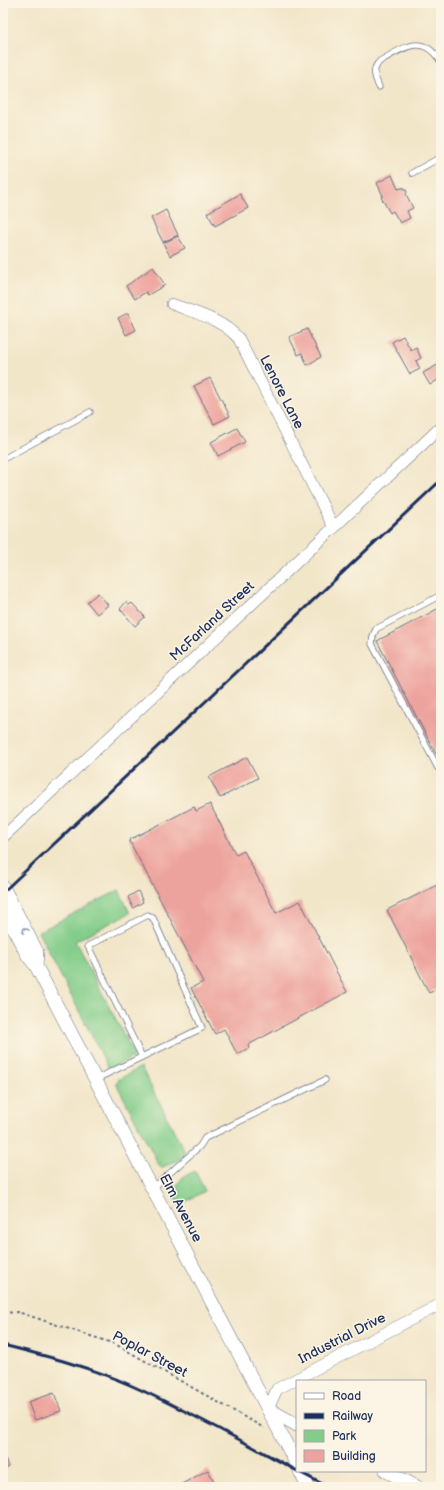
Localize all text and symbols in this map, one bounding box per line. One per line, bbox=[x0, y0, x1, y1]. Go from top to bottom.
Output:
street label: Lenore Lane bbox=[256, 352, 308, 432]
street label: McFarland Street bbox=[166, 577, 258, 664]
one-way arrow bbox=[22, 926, 30, 934]
street label: Elm Avenue bbox=[156, 1171, 206, 1245]
street label: Industrial Drive bbox=[296, 1309, 388, 1367]
street label: Poplar Street bbox=[110, 1327, 191, 1381]
legend bbox=[296, 1380, 426, 1472]
text: Road bbox=[332, 1389, 361, 1404]
text: Railway bbox=[332, 1409, 374, 1424]
text: Park bbox=[332, 1429, 356, 1444]
text: Building bbox=[332, 1449, 376, 1464]

